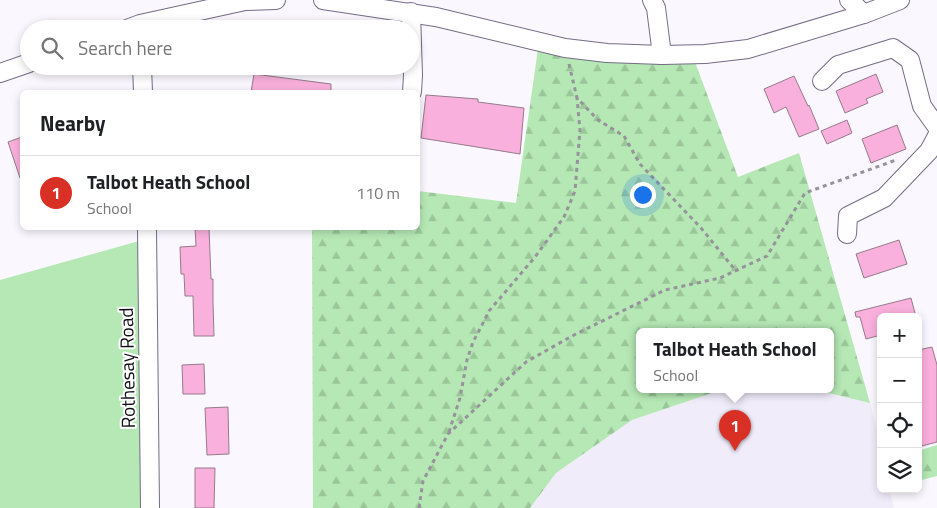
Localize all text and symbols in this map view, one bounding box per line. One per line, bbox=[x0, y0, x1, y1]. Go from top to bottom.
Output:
search box bbox=[20, 20, 420, 75]
text: Search here bbox=[78, 33, 172, 62]
icon: search bbox=[38, 34, 66, 62]
text: Nearby bbox=[40, 107, 105, 139]
text: Talbot Heath School bbox=[87, 167, 250, 196]
text: 1 bbox=[52, 181, 60, 205]
text: 110 m bbox=[356, 181, 400, 205]
your location bbox=[630, 182, 656, 208]
text: School bbox=[87, 196, 132, 220]
street label: Rothesay Road bbox=[111, 307, 142, 429]
map controls bbox=[877, 313, 922, 493]
button: + bbox=[877, 313, 922, 358]
popup bbox=[636, 328, 834, 393]
text: Talbot Heath School bbox=[653, 334, 817, 363]
button: − bbox=[877, 358, 922, 403]
text: School bbox=[653, 363, 698, 387]
button: locate bbox=[877, 403, 922, 448]
pin: 1 bbox=[719, 410, 751, 451]
button: layers bbox=[877, 448, 922, 493]

